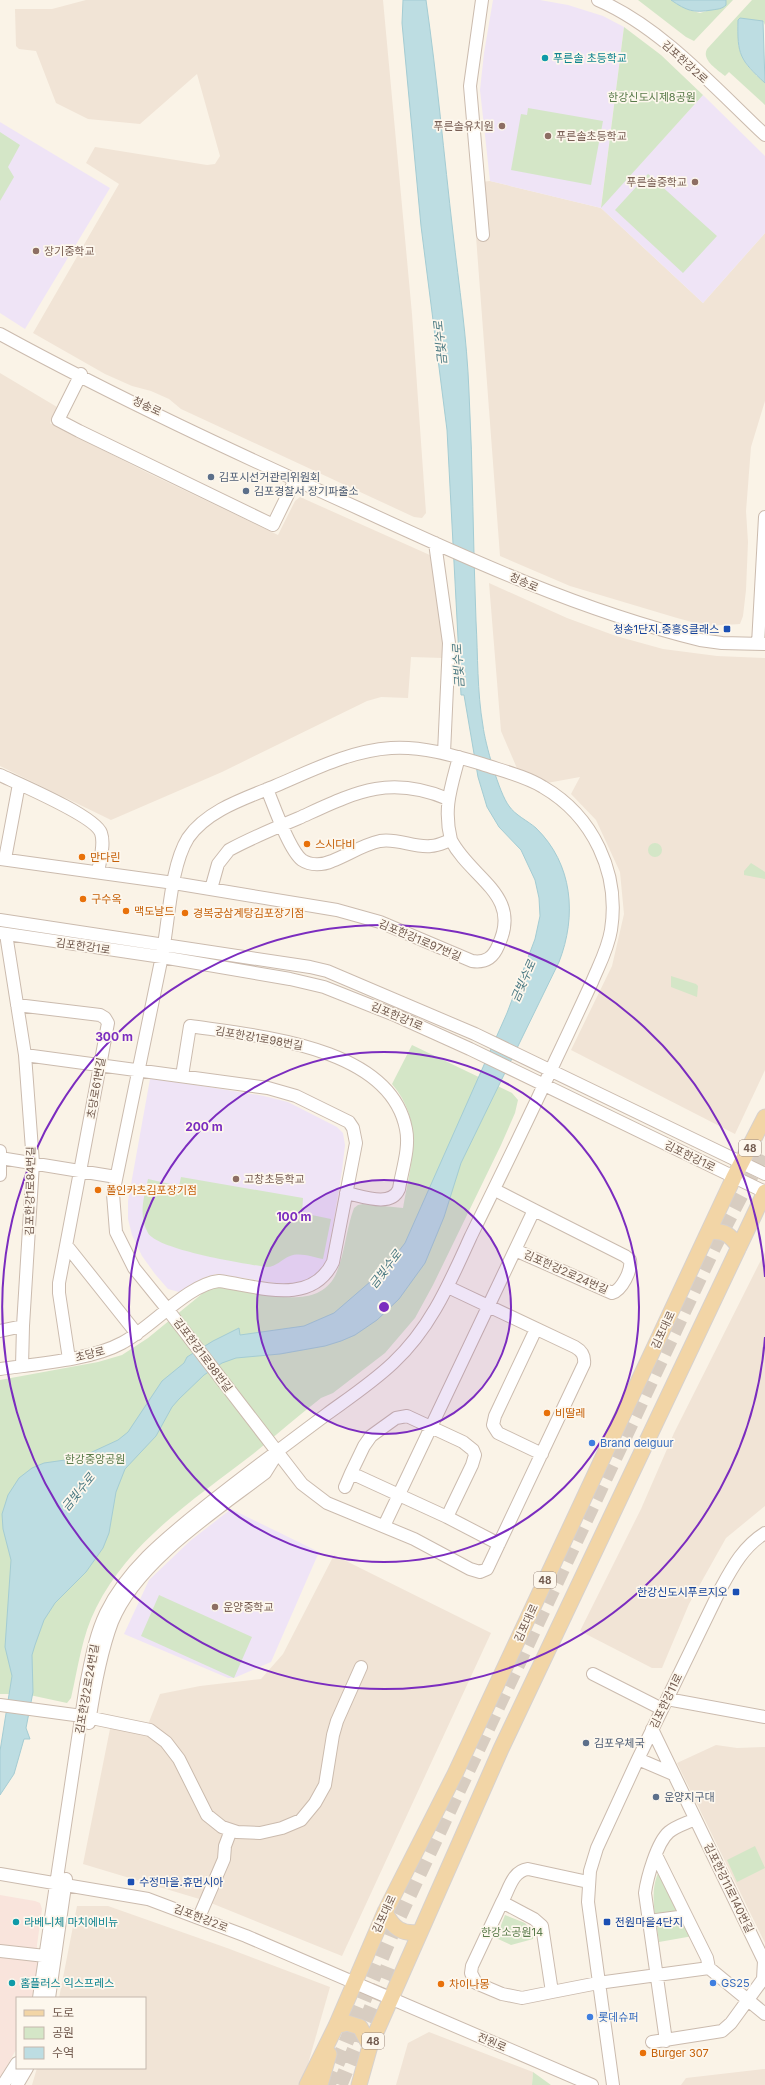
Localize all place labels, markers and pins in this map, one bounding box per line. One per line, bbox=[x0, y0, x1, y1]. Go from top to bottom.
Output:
place label: 푸른솔 초등학교 bbox=[553, 51, 627, 65]
marker: 푸른솔 초등학교 bbox=[540, 53, 550, 63]
place label: 푸른솔유치원 bbox=[433, 119, 494, 133]
marker: 푸른솔유치원 bbox=[497, 121, 507, 131]
place label: 푸른솔초등학교 bbox=[556, 129, 627, 143]
marker: 푸른솔초등학교 bbox=[543, 131, 553, 141]
place label: 푸른솔중학교 bbox=[626, 175, 687, 189]
marker: 푸른솔중학교 bbox=[690, 177, 700, 187]
place label: 장기중학교 bbox=[44, 244, 95, 258]
marker: 장기중학교 bbox=[31, 246, 41, 256]
place label: 김포시선거관리위원회 bbox=[219, 470, 320, 484]
marker: 김포시선거관리위원회 bbox=[206, 472, 216, 482]
place label: 김포경찰서 장기파출소 bbox=[254, 484, 358, 498]
marker: 김포경찰서 장기파출소 bbox=[241, 486, 251, 496]
place label: 청송1단지.중흥S클래스 bbox=[613, 622, 719, 636]
marker: 청송1단지.중흥S클래스 bbox=[722, 624, 732, 634]
place label: 스시다비 bbox=[315, 837, 355, 851]
marker: 스시다비 bbox=[302, 839, 312, 849]
place label: 만다린 bbox=[90, 850, 120, 864]
marker: 만다린 bbox=[77, 852, 87, 862]
place label: 구수옥 bbox=[91, 892, 121, 906]
marker: 구수옥 bbox=[78, 894, 88, 904]
place label: 맥도날드 bbox=[134, 904, 174, 918]
marker: 맥도날드 bbox=[121, 906, 131, 916]
place label: 경복궁삼계탕김포장기점 bbox=[193, 906, 304, 920]
marker: 경복궁삼계탕김포장기점 bbox=[180, 908, 190, 918]
place label: 고창초등학교 bbox=[244, 1172, 305, 1186]
marker: 고창초등학교 bbox=[231, 1174, 241, 1184]
place label: 폴인카츠김포장기점 bbox=[106, 1183, 197, 1197]
marker: 폴인카츠김포장기점 bbox=[93, 1185, 103, 1195]
centre of rings bbox=[377, 1300, 391, 1314]
place label: 비딸레 bbox=[555, 1406, 585, 1420]
marker: 비딸레 bbox=[542, 1408, 552, 1418]
place label: Brand delguur bbox=[600, 1436, 674, 1450]
marker: Brand delguur bbox=[587, 1438, 597, 1448]
place label: 한강신도시푸르지오 bbox=[637, 1585, 728, 1599]
marker: 한강신도시푸르지오 bbox=[731, 1587, 741, 1597]
place label: 운양중학교 bbox=[223, 1600, 274, 1614]
marker: 운양중학교 bbox=[210, 1602, 220, 1612]
place label: 김포우체국 bbox=[594, 1736, 645, 1750]
marker: 김포우체국 bbox=[581, 1738, 591, 1748]
place label: 운양지구대 bbox=[664, 1790, 715, 1804]
marker: 운양지구대 bbox=[651, 1792, 661, 1802]
place label: 수정마을.휴먼시아 bbox=[139, 1875, 223, 1889]
marker: 수정마을.휴먼시아 bbox=[126, 1877, 136, 1887]
place label: 라베니체 마치에비뉴 bbox=[24, 1915, 118, 1929]
place label: 전원마을4단지 bbox=[615, 1915, 683, 1929]
marker: 라베니체 마치에비뉴 bbox=[11, 1917, 21, 1927]
marker: 전원마을4단지 bbox=[602, 1917, 612, 1927]
place label: 홈플러스 익스프레스 bbox=[20, 1976, 114, 1990]
place label: GS25 bbox=[721, 1976, 750, 1990]
place label: 차이나몽 bbox=[449, 1977, 489, 1991]
marker: 홈플러스 익스프레스 bbox=[7, 1978, 17, 1988]
marker: GS25 bbox=[708, 1978, 718, 1988]
marker: 차이나몽 bbox=[436, 1979, 446, 1989]
place label: 롯데슈퍼 bbox=[598, 2010, 638, 2024]
marker: 롯데슈퍼 bbox=[585, 2012, 595, 2022]
place label: Burger 307 bbox=[651, 2046, 709, 2060]
marker: Burger 307 bbox=[638, 2048, 648, 2058]

